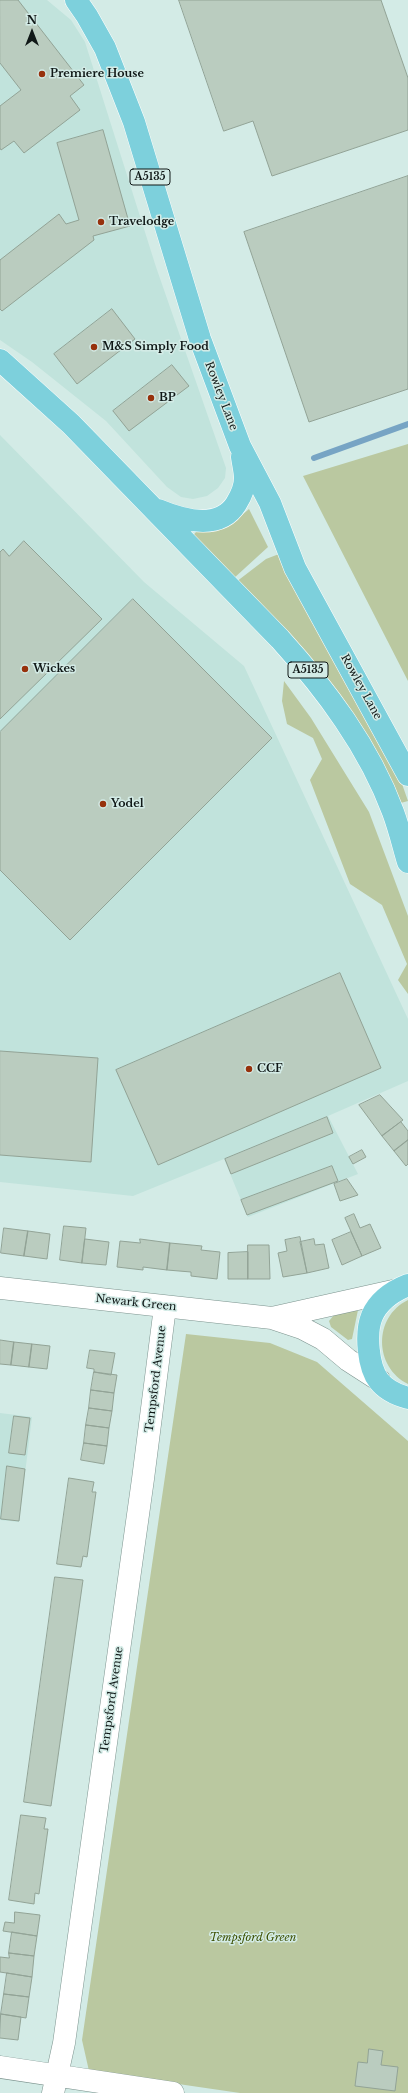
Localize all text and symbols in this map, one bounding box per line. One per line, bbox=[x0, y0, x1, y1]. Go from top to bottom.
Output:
north arrow bbox=[12, 12, 52, 52]
text: N bbox=[27, 13, 37, 27]
place label: Premiere House bbox=[50, 67, 144, 81]
marker: Premiere House bbox=[37, 69, 47, 79]
road number: A5135 bbox=[130, 169, 170, 185]
place label: Travelodge bbox=[109, 215, 174, 229]
marker: Travelodge bbox=[96, 217, 106, 227]
place label: M&S Simply Food bbox=[102, 340, 209, 354]
marker: M&S Simply Food bbox=[89, 342, 99, 352]
street label: Rowley Lane bbox=[202, 360, 240, 432]
place label: BP bbox=[159, 391, 176, 405]
marker: BP bbox=[146, 393, 156, 403]
street label: Rowley Lane bbox=[338, 652, 384, 722]
place label: Wickes bbox=[33, 662, 75, 676]
road number: A5135 bbox=[288, 662, 328, 678]
marker: Wickes bbox=[20, 664, 30, 674]
place label: Yodel bbox=[111, 797, 144, 811]
marker: Yodel bbox=[98, 799, 108, 809]
place label: CCF bbox=[257, 1062, 283, 1076]
marker: CCF bbox=[244, 1064, 254, 1074]
street label: Newark Green bbox=[95, 1292, 177, 1314]
street label: Tempsford Avenue bbox=[143, 1325, 169, 1433]
street label: Tempsford Avenue bbox=[98, 1646, 126, 1754]
park label: Tempsford Green bbox=[210, 1931, 296, 1945]

